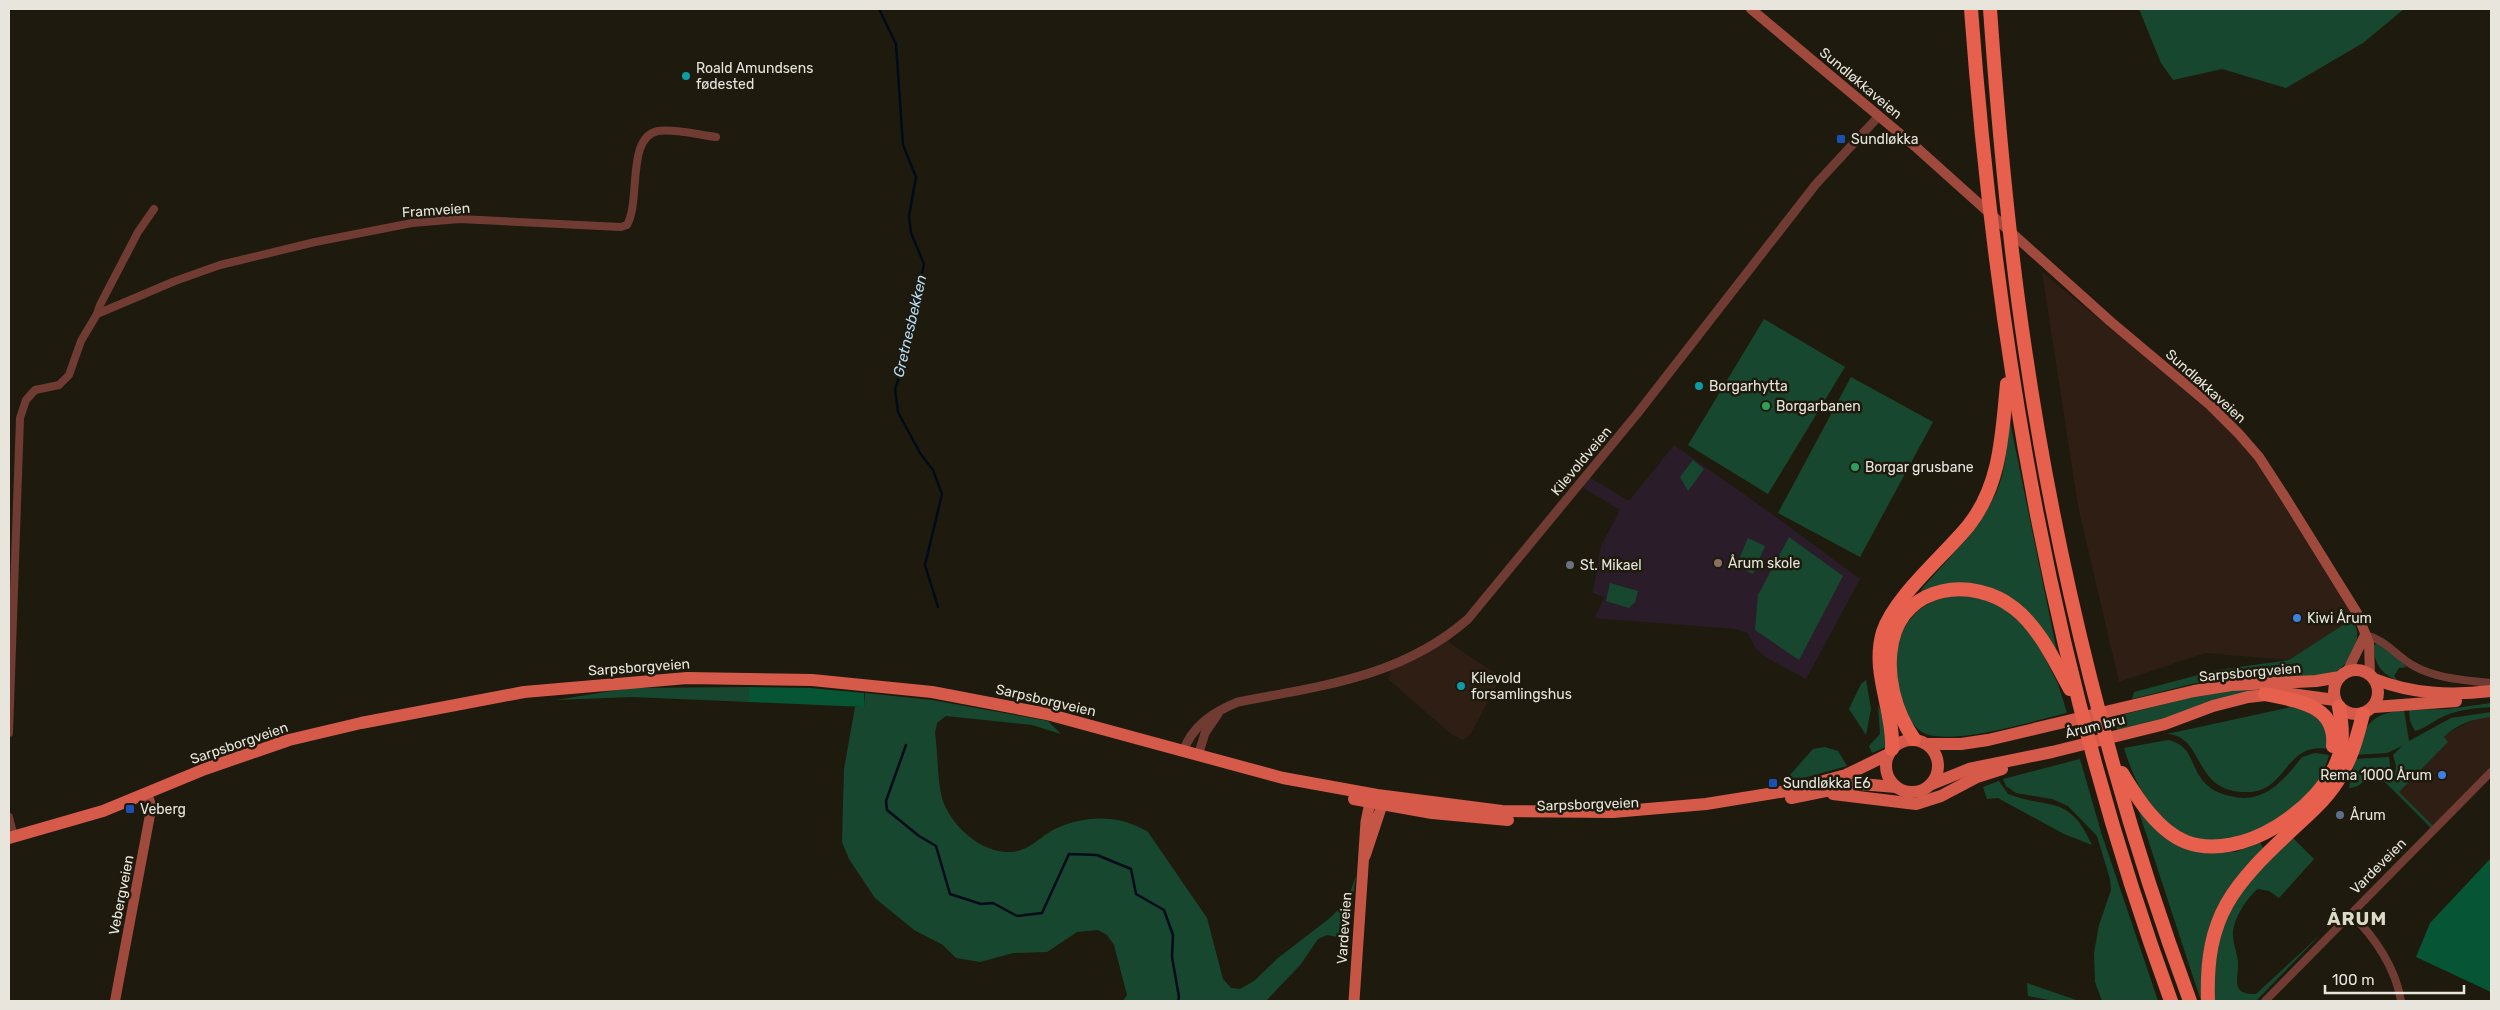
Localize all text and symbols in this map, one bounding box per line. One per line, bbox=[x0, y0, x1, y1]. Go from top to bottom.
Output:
street label: Sundløkkaveien bbox=[1816, 44, 1905, 123]
place label: Roald Amundsens fødested bbox=[696, 60, 813, 93]
marker: Roald Amundsens fødested bbox=[680, 70, 692, 82]
place label: Sundløkka bbox=[1851, 131, 1918, 148]
marker: Sundløkka bbox=[1835, 133, 1847, 145]
street label: Framveien bbox=[401, 200, 471, 221]
water label: Gretnesbekken bbox=[889, 273, 931, 379]
street label: Sundløkkaveien bbox=[2162, 346, 2249, 427]
place label: Borgarhytta bbox=[1709, 378, 1788, 395]
marker: Borgarhytta bbox=[1693, 380, 1705, 392]
place label: Borgarbanen bbox=[1776, 398, 1861, 415]
marker: Borgarbanen bbox=[1760, 400, 1772, 412]
street label: Kilevoldveien bbox=[1548, 423, 1615, 499]
place label: Borgar grusbane bbox=[1865, 459, 1974, 476]
marker: Borgar grusbane bbox=[1849, 461, 1861, 473]
place label: Årum skole bbox=[1728, 554, 1800, 572]
place label: St. Mikael bbox=[1580, 557, 1642, 574]
marker: Årum skole bbox=[1712, 557, 1724, 569]
marker: St. Mikael bbox=[1564, 559, 1576, 571]
place label: Kiwi Årum bbox=[2307, 609, 2372, 627]
marker: Kiwi Årum bbox=[2291, 612, 2303, 624]
street label: Sarpsborgveien bbox=[587, 655, 691, 680]
street label: Sarpsborgveien bbox=[2198, 660, 2302, 685]
place label: Kilevold forsamlingshus bbox=[1471, 670, 1572, 703]
marker: Kilevold forsamlingshus bbox=[1455, 680, 1467, 692]
street label: Sarpsborgveien bbox=[994, 681, 1098, 720]
street label: Årum bru bbox=[2063, 710, 2127, 742]
street label: Sarpsborgveien bbox=[188, 719, 290, 768]
place label: Rema 1000 Årum bbox=[2320, 766, 2432, 784]
marker: Rema 1000 Årum bbox=[2436, 769, 2448, 781]
place label: Sundløkka E6 bbox=[1783, 775, 1871, 792]
marker: Sundløkka E6 bbox=[1767, 777, 1779, 789]
street label: Sarpsborgveien bbox=[1537, 794, 1639, 815]
place label: Veberg bbox=[140, 801, 186, 818]
marker: Veberg bbox=[124, 803, 136, 815]
place label: Årum bbox=[2350, 806, 2386, 824]
marker: Årum bbox=[2334, 809, 2346, 821]
street label: Vardeveien bbox=[2347, 835, 2410, 898]
street label: Vebergveien bbox=[105, 854, 138, 936]
street label: Vardeveien bbox=[1333, 891, 1355, 965]
district label: ÅRUM bbox=[2327, 907, 2387, 930]
scale bar bbox=[2325, 962, 2464, 994]
text: 100 m bbox=[2332, 971, 2374, 989]

